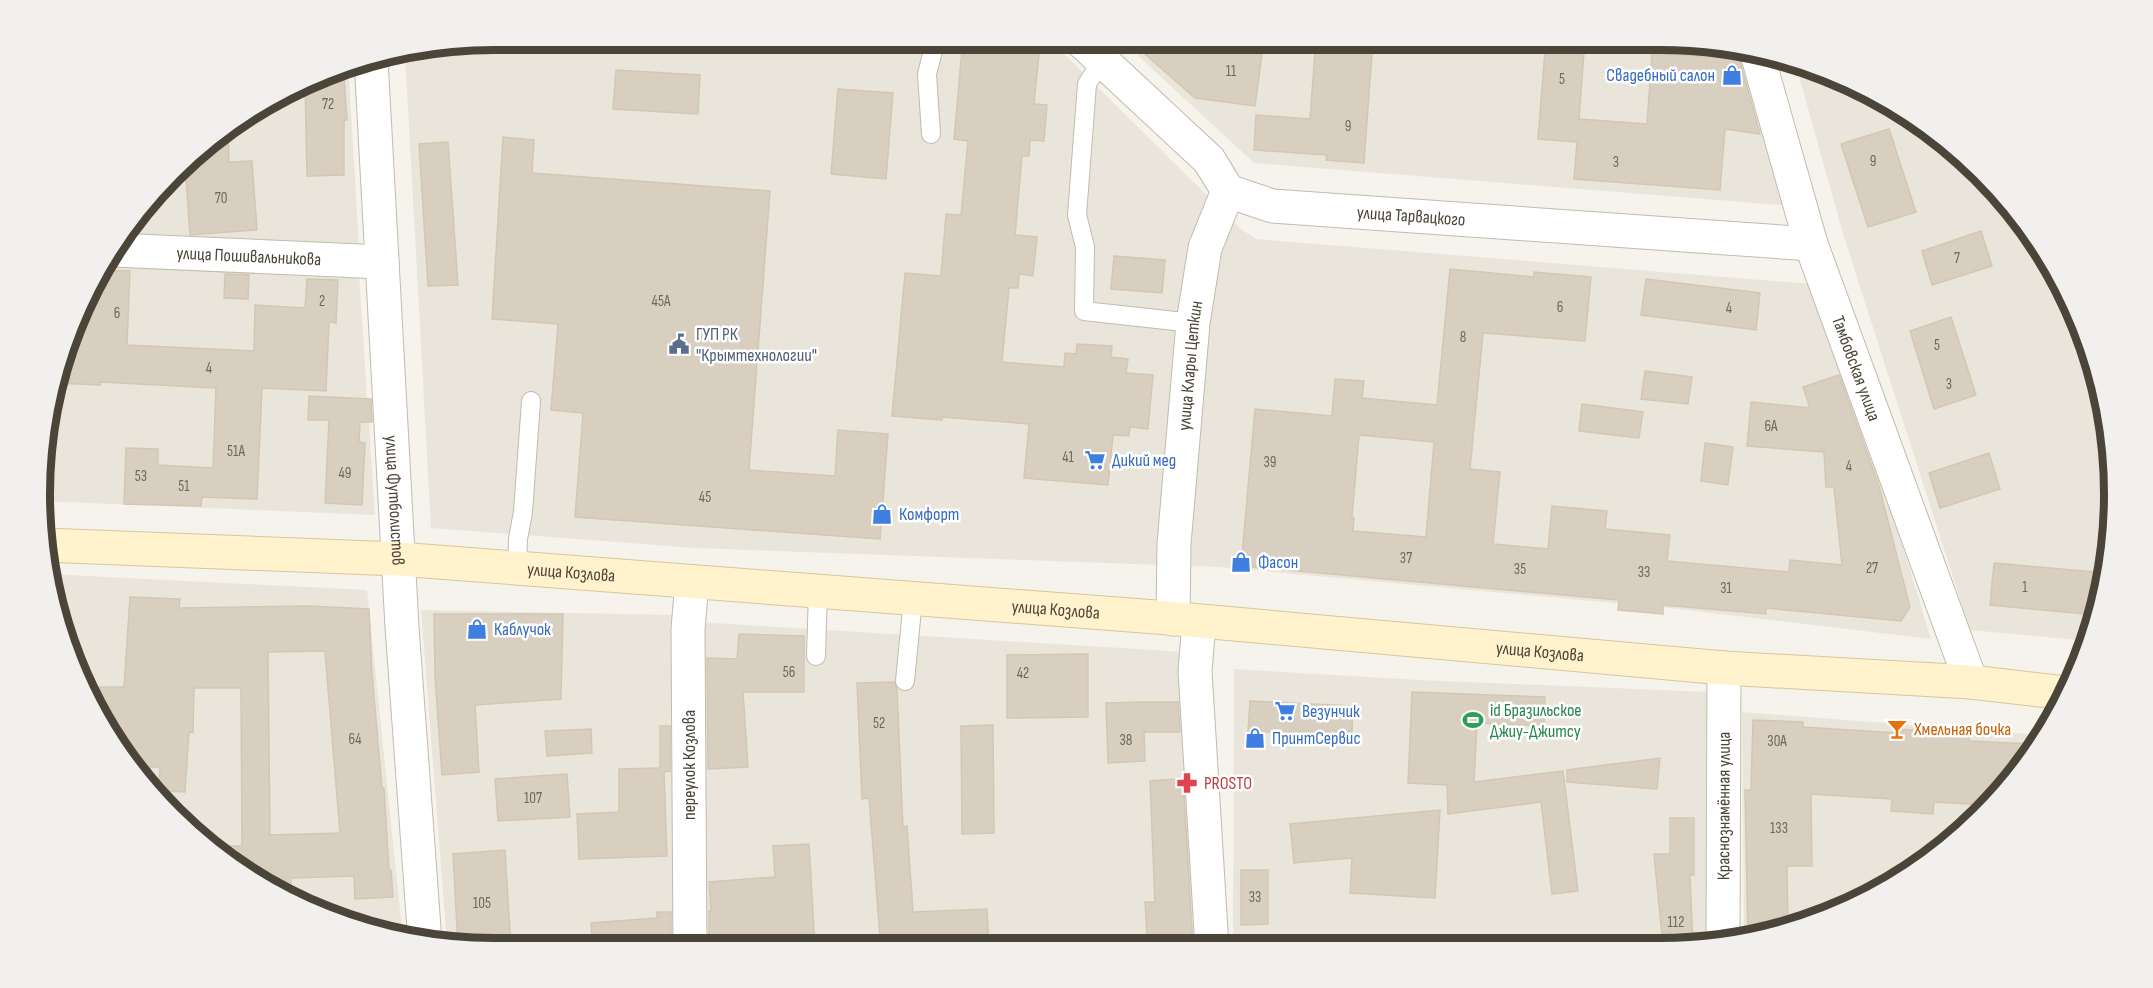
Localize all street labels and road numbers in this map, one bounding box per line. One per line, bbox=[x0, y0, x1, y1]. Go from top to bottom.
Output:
street label: улица Тарвацкого bbox=[1356, 202, 1466, 231]
street label: улица Пошивальникова bbox=[176, 243, 322, 270]
street label: улица Клары Цеткин bbox=[1174, 299, 1207, 432]
street label: Тамбовская улица bbox=[1827, 313, 1885, 424]
street label: улица Футболистов bbox=[381, 435, 409, 566]
street label: улица Козлова bbox=[526, 559, 616, 587]
street label: улица Козлова bbox=[1011, 596, 1101, 624]
street label: улица Козлова bbox=[1495, 638, 1585, 666]
street label: переулок Козлова bbox=[679, 710, 700, 820]
street label: Краснознамённая улица bbox=[1713, 732, 1735, 880]

